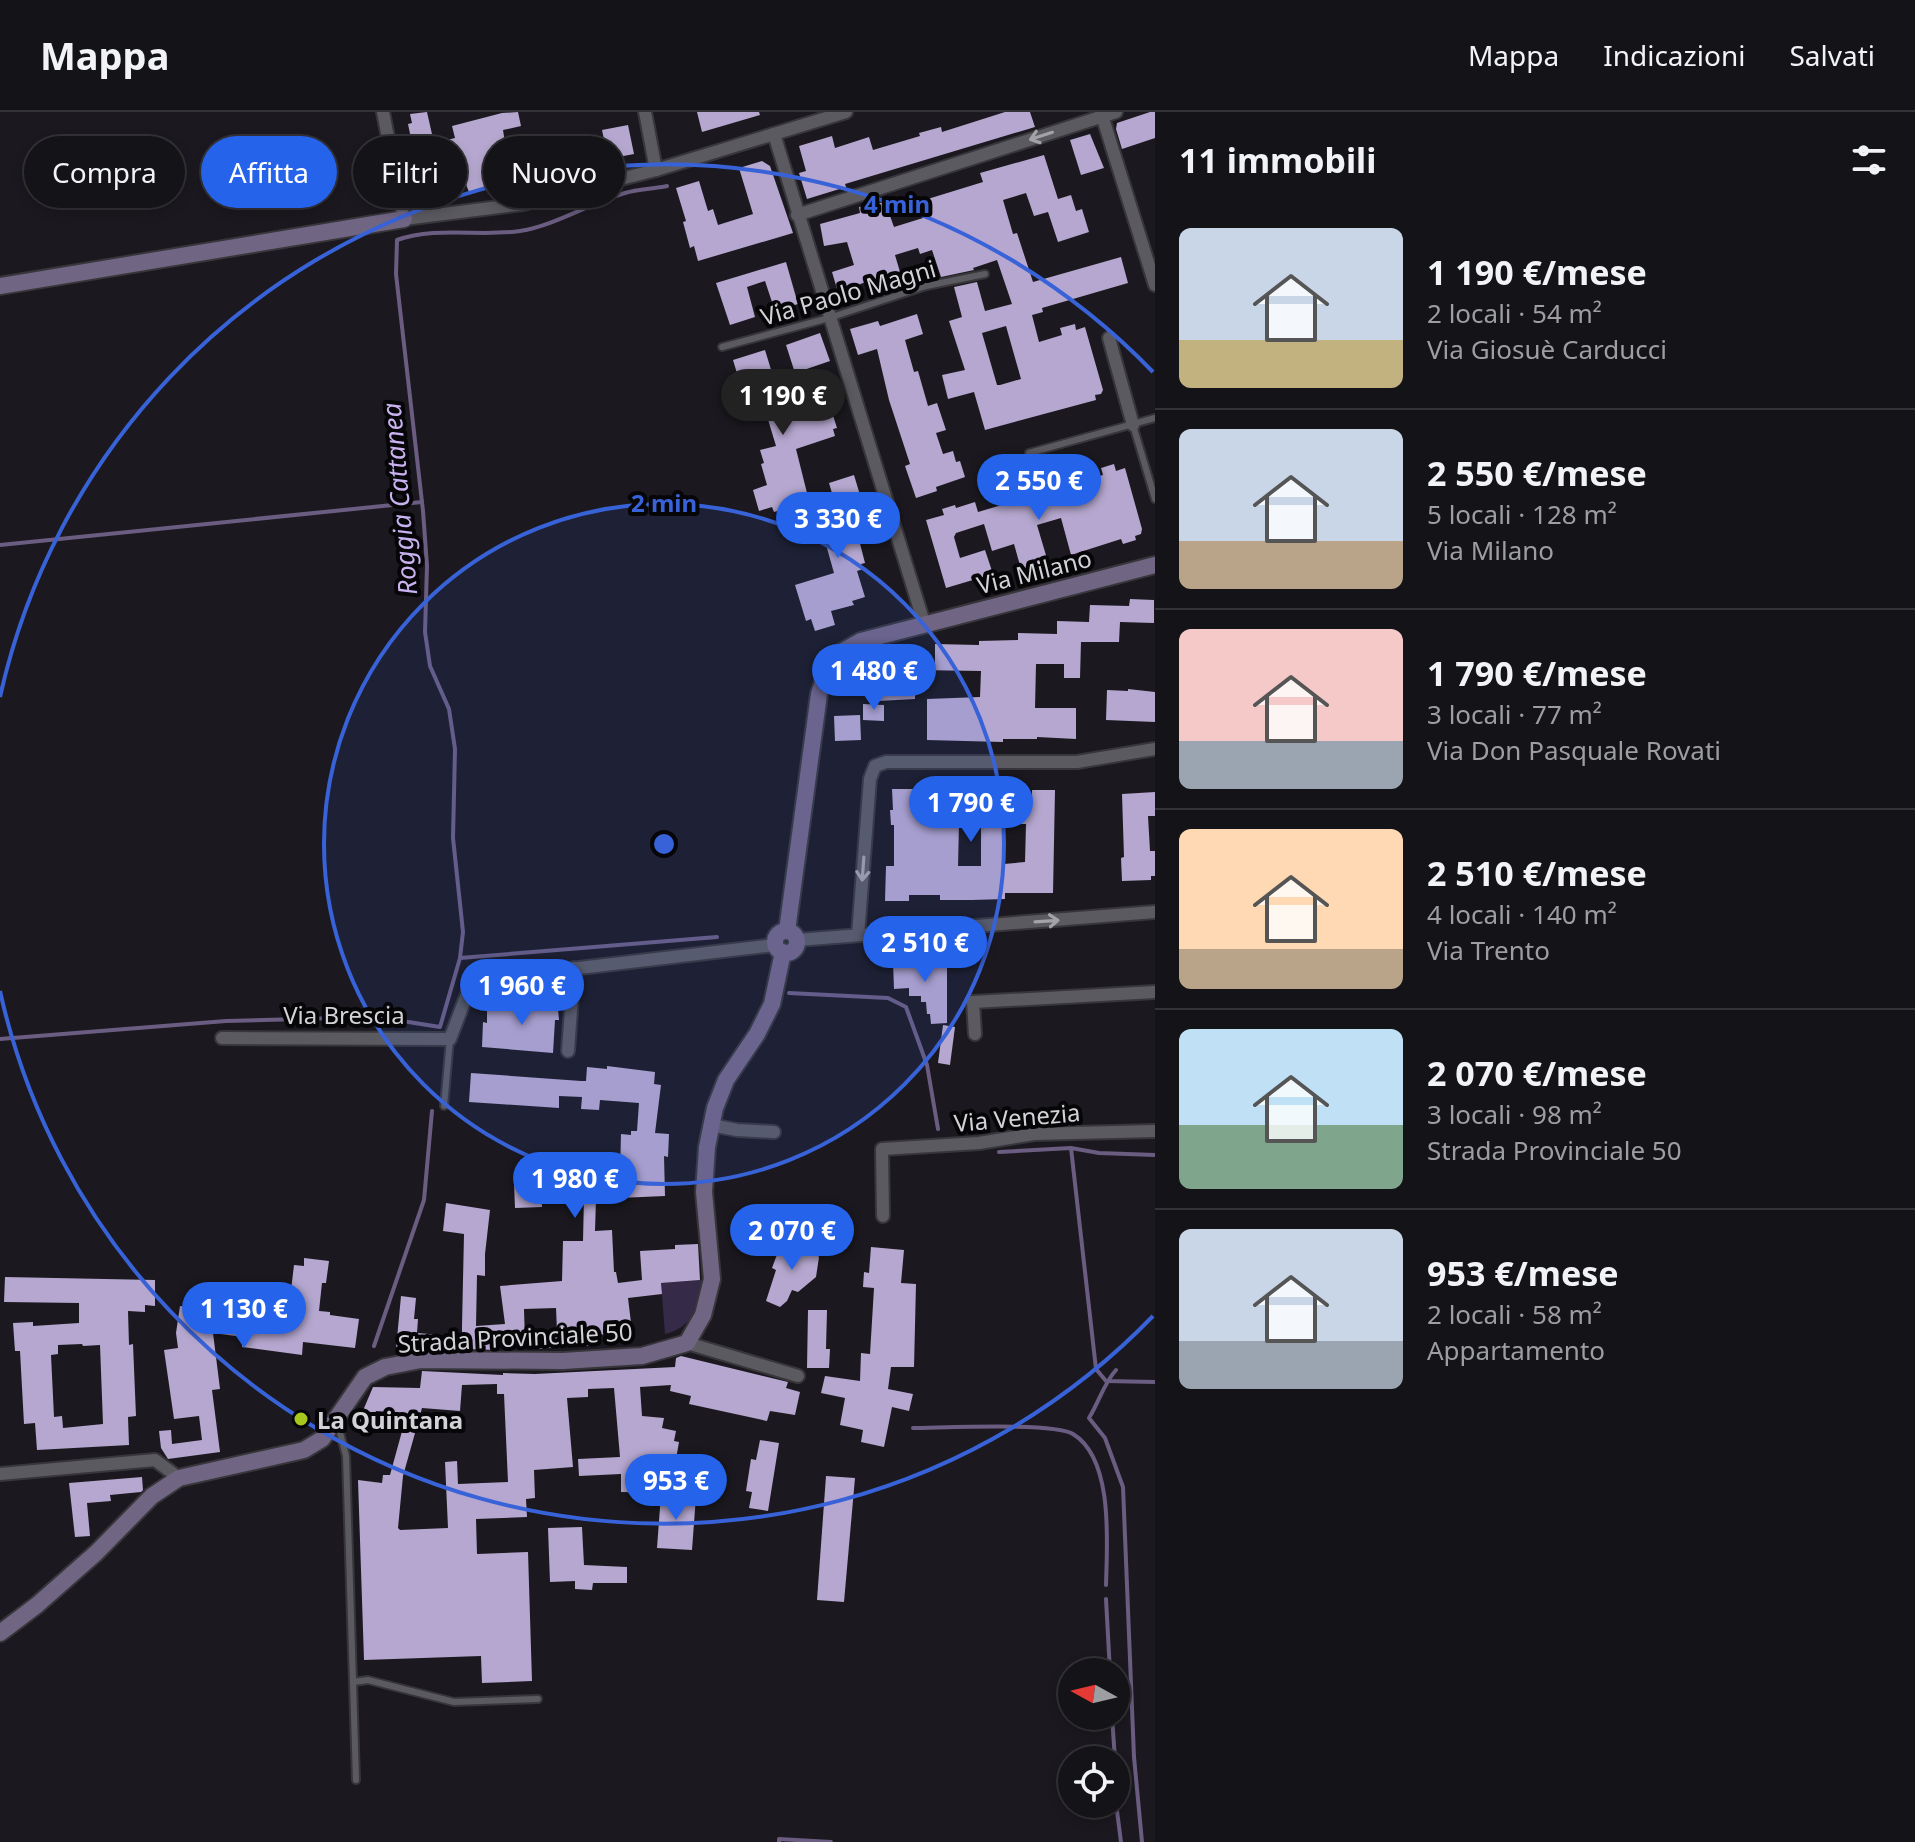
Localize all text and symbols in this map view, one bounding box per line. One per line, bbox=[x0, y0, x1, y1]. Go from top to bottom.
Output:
text: Mappa bbox=[40, 29, 169, 81]
text: Mappa bbox=[1468, 36, 1559, 74]
text: Indicazioni bbox=[1603, 36, 1745, 74]
text: Salvati bbox=[1789, 36, 1875, 74]
one-way arrow bbox=[1029, 129, 1055, 144]
chip: Compra bbox=[24, 136, 185, 208]
chip: Affitta bbox=[201, 136, 337, 208]
chip: Filtri bbox=[353, 136, 467, 208]
chip: Nuovo bbox=[483, 136, 625, 208]
text: 11 immobili bbox=[1179, 137, 1376, 183]
icon: filters bbox=[1847, 138, 1891, 182]
text: 4 min bbox=[864, 187, 930, 220]
text: 1 190 €/mese bbox=[1427, 249, 1647, 295]
street label: Via Paolo Magni bbox=[757, 251, 939, 333]
icon: home bbox=[1243, 260, 1339, 356]
text: 2 locali · 54 m² bbox=[1427, 295, 1602, 331]
text: Via Giosuè Carducci bbox=[1427, 331, 1667, 367]
pin: 1 190 € bbox=[709, 369, 857, 437]
text: 1 190 € bbox=[739, 377, 827, 413]
water label: Roggia Cattanea bbox=[373, 401, 425, 597]
text: 2 550 €/mese bbox=[1427, 450, 1647, 496]
pin: 2 550 € bbox=[965, 454, 1113, 522]
icon: home bbox=[1243, 461, 1339, 557]
text: 2 550 € bbox=[995, 462, 1083, 498]
text: 2 min bbox=[631, 486, 697, 519]
pin: 3 330 € bbox=[764, 492, 912, 560]
text: 5 locali · 128 m² bbox=[1427, 496, 1617, 532]
text: 3 330 € bbox=[794, 500, 882, 536]
text: Via Milano bbox=[1427, 532, 1554, 568]
street label: Via Milano bbox=[973, 541, 1095, 601]
pin: 1 480 € bbox=[800, 644, 948, 712]
text: 1 790 €/mese bbox=[1427, 650, 1647, 696]
text: 1 480 € bbox=[830, 652, 918, 688]
icon: home bbox=[1243, 661, 1339, 757]
text: 3 locali · 77 m² bbox=[1427, 696, 1602, 732]
text: Via Don Pasquale Rovati bbox=[1427, 732, 1721, 768]
pin: 1 790 € bbox=[897, 776, 1045, 844]
text: 1 790 € bbox=[927, 784, 1015, 820]
centre of rings bbox=[650, 830, 678, 858]
text: 2 510 €/mese bbox=[1427, 850, 1647, 896]
one-way arrow bbox=[855, 855, 870, 882]
icon: home bbox=[1243, 861, 1339, 957]
text: 4 locali · 140 m² bbox=[1427, 896, 1617, 932]
one-way arrow bbox=[1033, 913, 1060, 928]
pin: 2 510 € bbox=[851, 916, 999, 984]
text: 2 510 € bbox=[881, 924, 969, 960]
text: Via Trento bbox=[1427, 932, 1550, 968]
pin: 1 960 € bbox=[448, 959, 596, 1027]
text: 1 960 € bbox=[478, 967, 566, 1003]
street label: Via Brescia bbox=[283, 998, 405, 1031]
text: 2 070 €/mese bbox=[1427, 1050, 1647, 1096]
icon: home bbox=[1243, 1061, 1339, 1157]
street label: Via Venezia bbox=[952, 1095, 1082, 1139]
text: 3 locali · 98 m² bbox=[1427, 1096, 1602, 1132]
text: Strada Provinciale 50 bbox=[1427, 1132, 1682, 1168]
pin: 1 980 € bbox=[501, 1152, 649, 1220]
text: 1 980 € bbox=[531, 1160, 619, 1196]
pin: 2 070 € bbox=[718, 1204, 866, 1272]
text: 2 070 € bbox=[748, 1212, 836, 1248]
text: 953 €/mese bbox=[1427, 1250, 1619, 1296]
icon: home bbox=[1243, 1261, 1339, 1357]
pin: 1 130 € bbox=[170, 1282, 318, 1350]
text: 1 130 € bbox=[200, 1290, 288, 1326]
text: 2 locali · 58 m² bbox=[1427, 1296, 1602, 1332]
street label: Strada Provinciale 50 bbox=[397, 1314, 633, 1360]
text: Appartamento bbox=[1427, 1332, 1605, 1368]
place label: La Quintana bbox=[317, 1403, 463, 1436]
marker: La Quintana bbox=[292, 1410, 310, 1428]
pin: 953 € bbox=[620, 1454, 732, 1522]
text: 953 € bbox=[643, 1462, 709, 1498]
north arrow bbox=[1058, 1658, 1130, 1730]
map controls bbox=[1058, 1658, 1130, 1818]
button: locate bbox=[1058, 1746, 1130, 1818]

